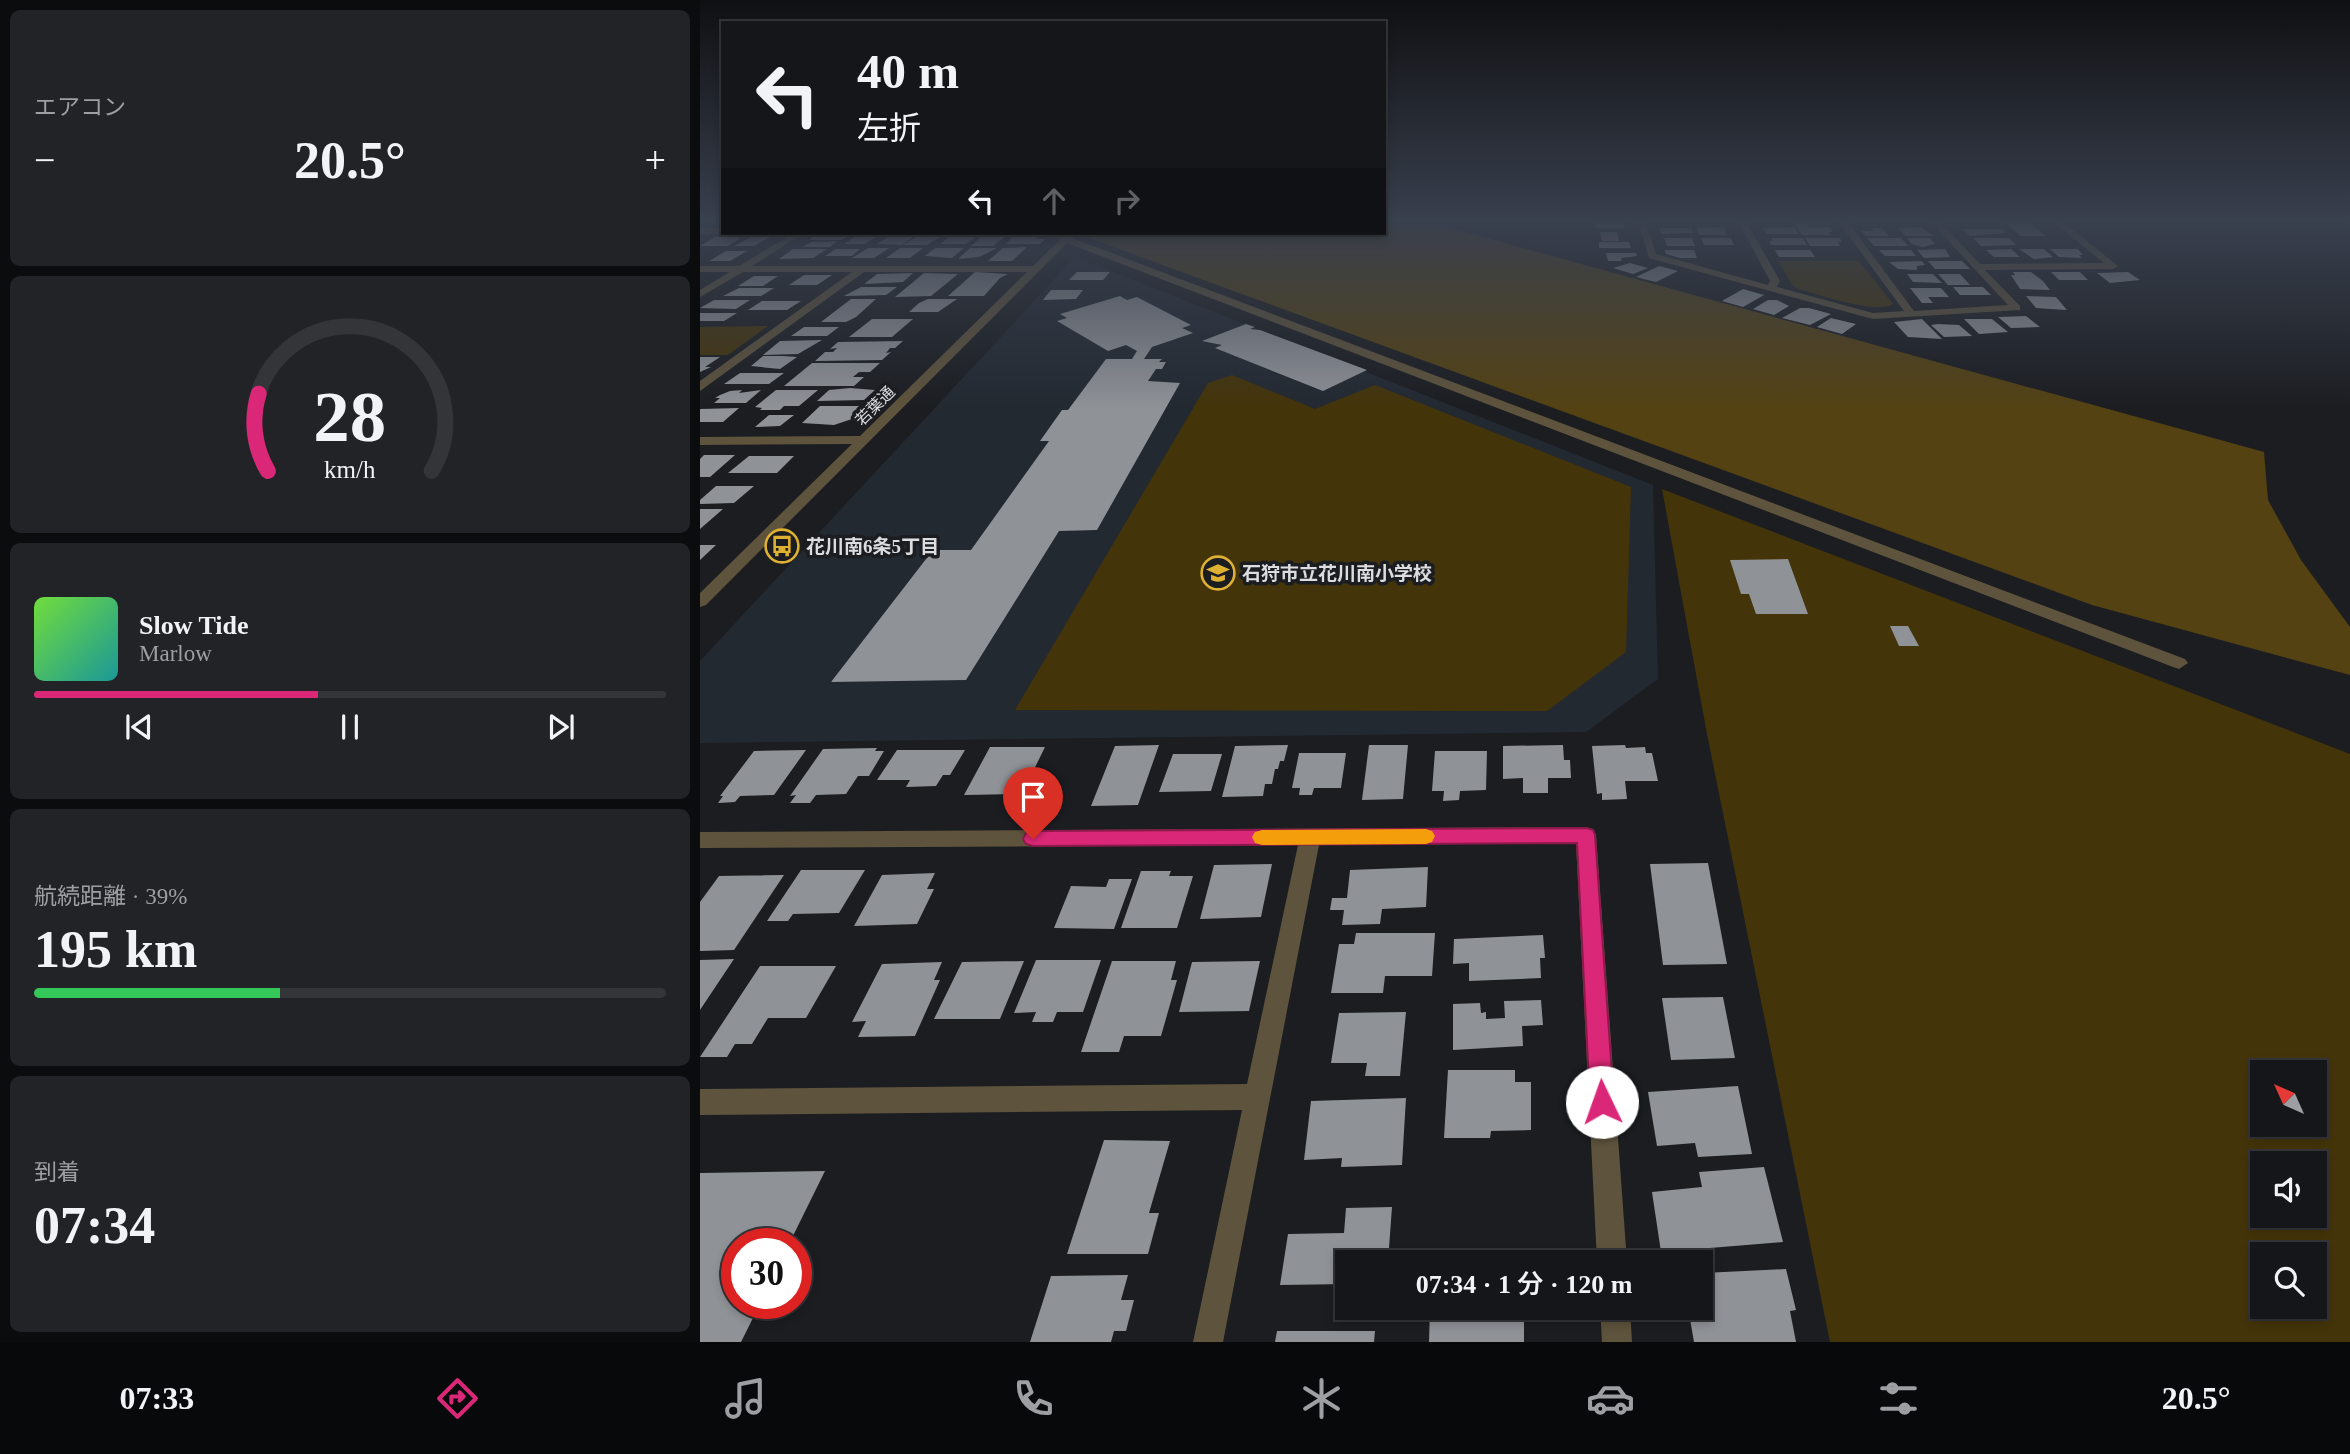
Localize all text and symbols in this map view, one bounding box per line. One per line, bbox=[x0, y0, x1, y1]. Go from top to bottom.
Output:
text: 40 m bbox=[857, 44, 959, 99]
icon: left bbox=[742, 49, 833, 140]
text: エアコン bbox=[34, 95, 126, 120]
text: 左折 bbox=[857, 110, 921, 146]
text: 20.5° bbox=[294, 132, 406, 189]
text: − bbox=[34, 139, 55, 181]
text: + bbox=[645, 139, 666, 181]
icon: left bbox=[962, 182, 1000, 220]
icon: ahead bbox=[1035, 182, 1073, 220]
icon: right bbox=[1108, 182, 1146, 220]
text: 28 bbox=[314, 376, 386, 457]
street label: 若葉通 bbox=[852, 383, 898, 429]
text: km/h bbox=[324, 455, 376, 482]
bus stop icon: 花川南6条5丁目 bbox=[763, 527, 801, 565]
place label: 花川南6条5丁目 bbox=[806, 536, 939, 557]
school or university icon: 石狩市立花川南小学校 bbox=[1199, 554, 1237, 592]
place label: 石狩市立花川南小学校 bbox=[1242, 563, 1432, 584]
text: Slow Tide bbox=[139, 611, 249, 640]
text: Marlow bbox=[139, 641, 212, 666]
icon: previous bbox=[120, 708, 158, 746]
icon: pause bbox=[331, 708, 369, 746]
icon: next bbox=[542, 708, 580, 746]
pin bbox=[1003, 767, 1063, 839]
icon: arrive bbox=[1014, 778, 1052, 816]
text: 航続距離 · 39% bbox=[34, 884, 187, 909]
text: 195 km bbox=[34, 921, 197, 978]
north arrow bbox=[2250, 1060, 2328, 1138]
map controls bbox=[2250, 1060, 2327, 1319]
position arrow bbox=[1565, 1065, 1639, 1139]
button: sound bbox=[2250, 1151, 2327, 1228]
text: 到着 bbox=[34, 1160, 80, 1185]
text: 07:34 bbox=[34, 1197, 155, 1254]
speed limit sign: 30 bbox=[721, 1228, 812, 1319]
button: search bbox=[2250, 1242, 2327, 1319]
text: 07:34 · 1 分 · 120 m bbox=[1416, 1270, 1632, 1299]
icon: directions bbox=[433, 1374, 482, 1423]
icon: music bbox=[721, 1374, 770, 1423]
icon: phone bbox=[1009, 1374, 1058, 1423]
icon: climate bbox=[1297, 1374, 1346, 1423]
icon: car bbox=[1586, 1374, 1635, 1423]
icon: filters bbox=[1874, 1374, 1923, 1423]
text: 07:33 bbox=[120, 1380, 194, 1416]
text: 20.5° bbox=[2162, 1380, 2230, 1416]

